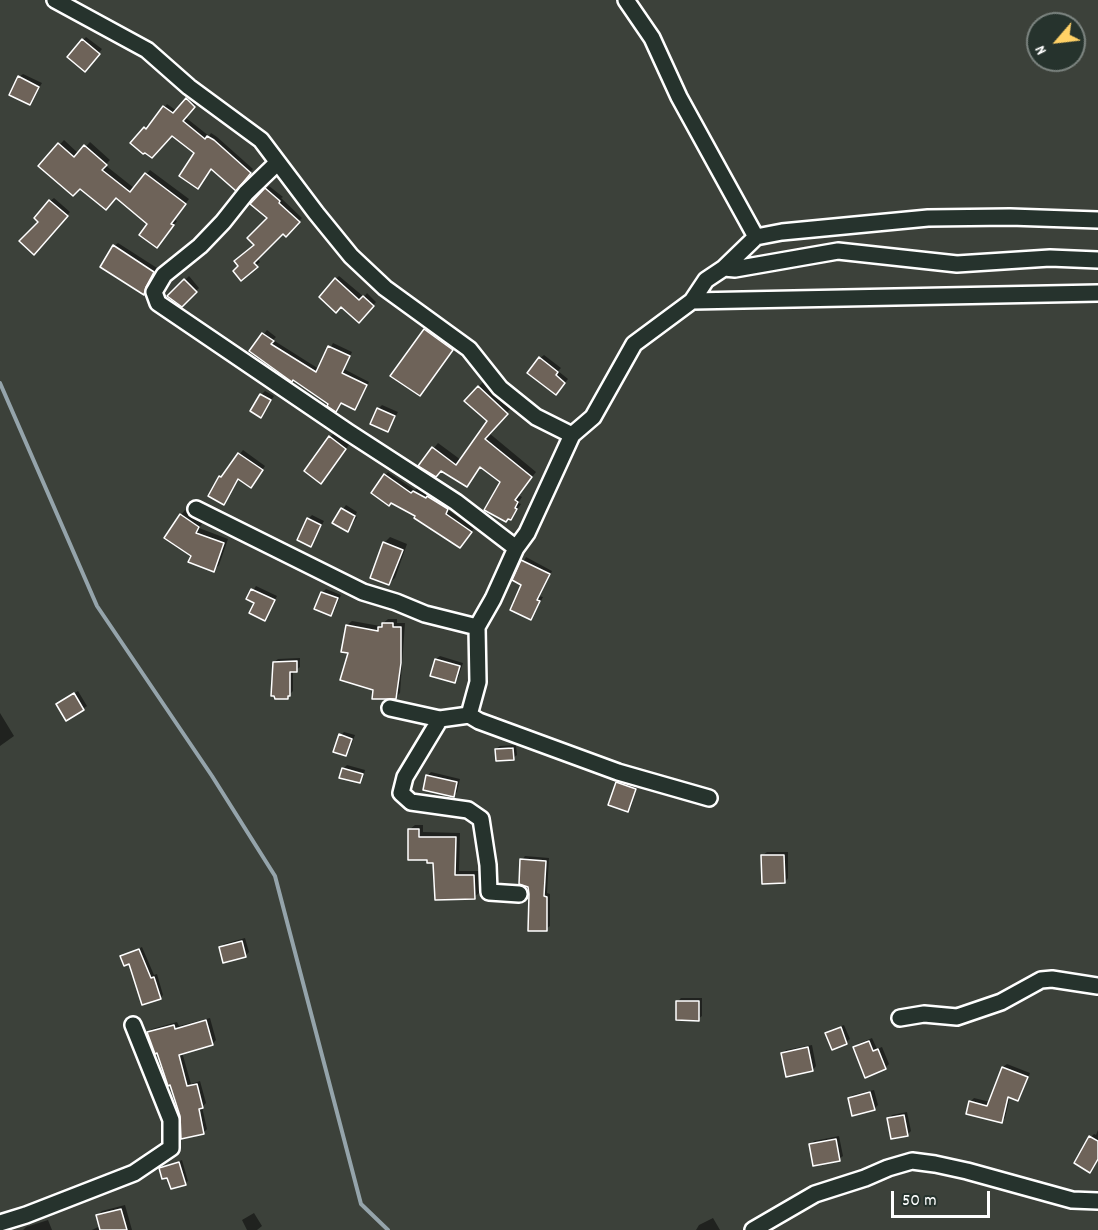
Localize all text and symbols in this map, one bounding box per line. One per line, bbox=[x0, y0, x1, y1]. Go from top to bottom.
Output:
north arrow bbox=[1026, 12, 1086, 72]
text: N bbox=[1029, 41, 1053, 59]
scale bar bbox=[894, 1179, 993, 1217]
text: 50 m bbox=[902, 1189, 937, 1214]

